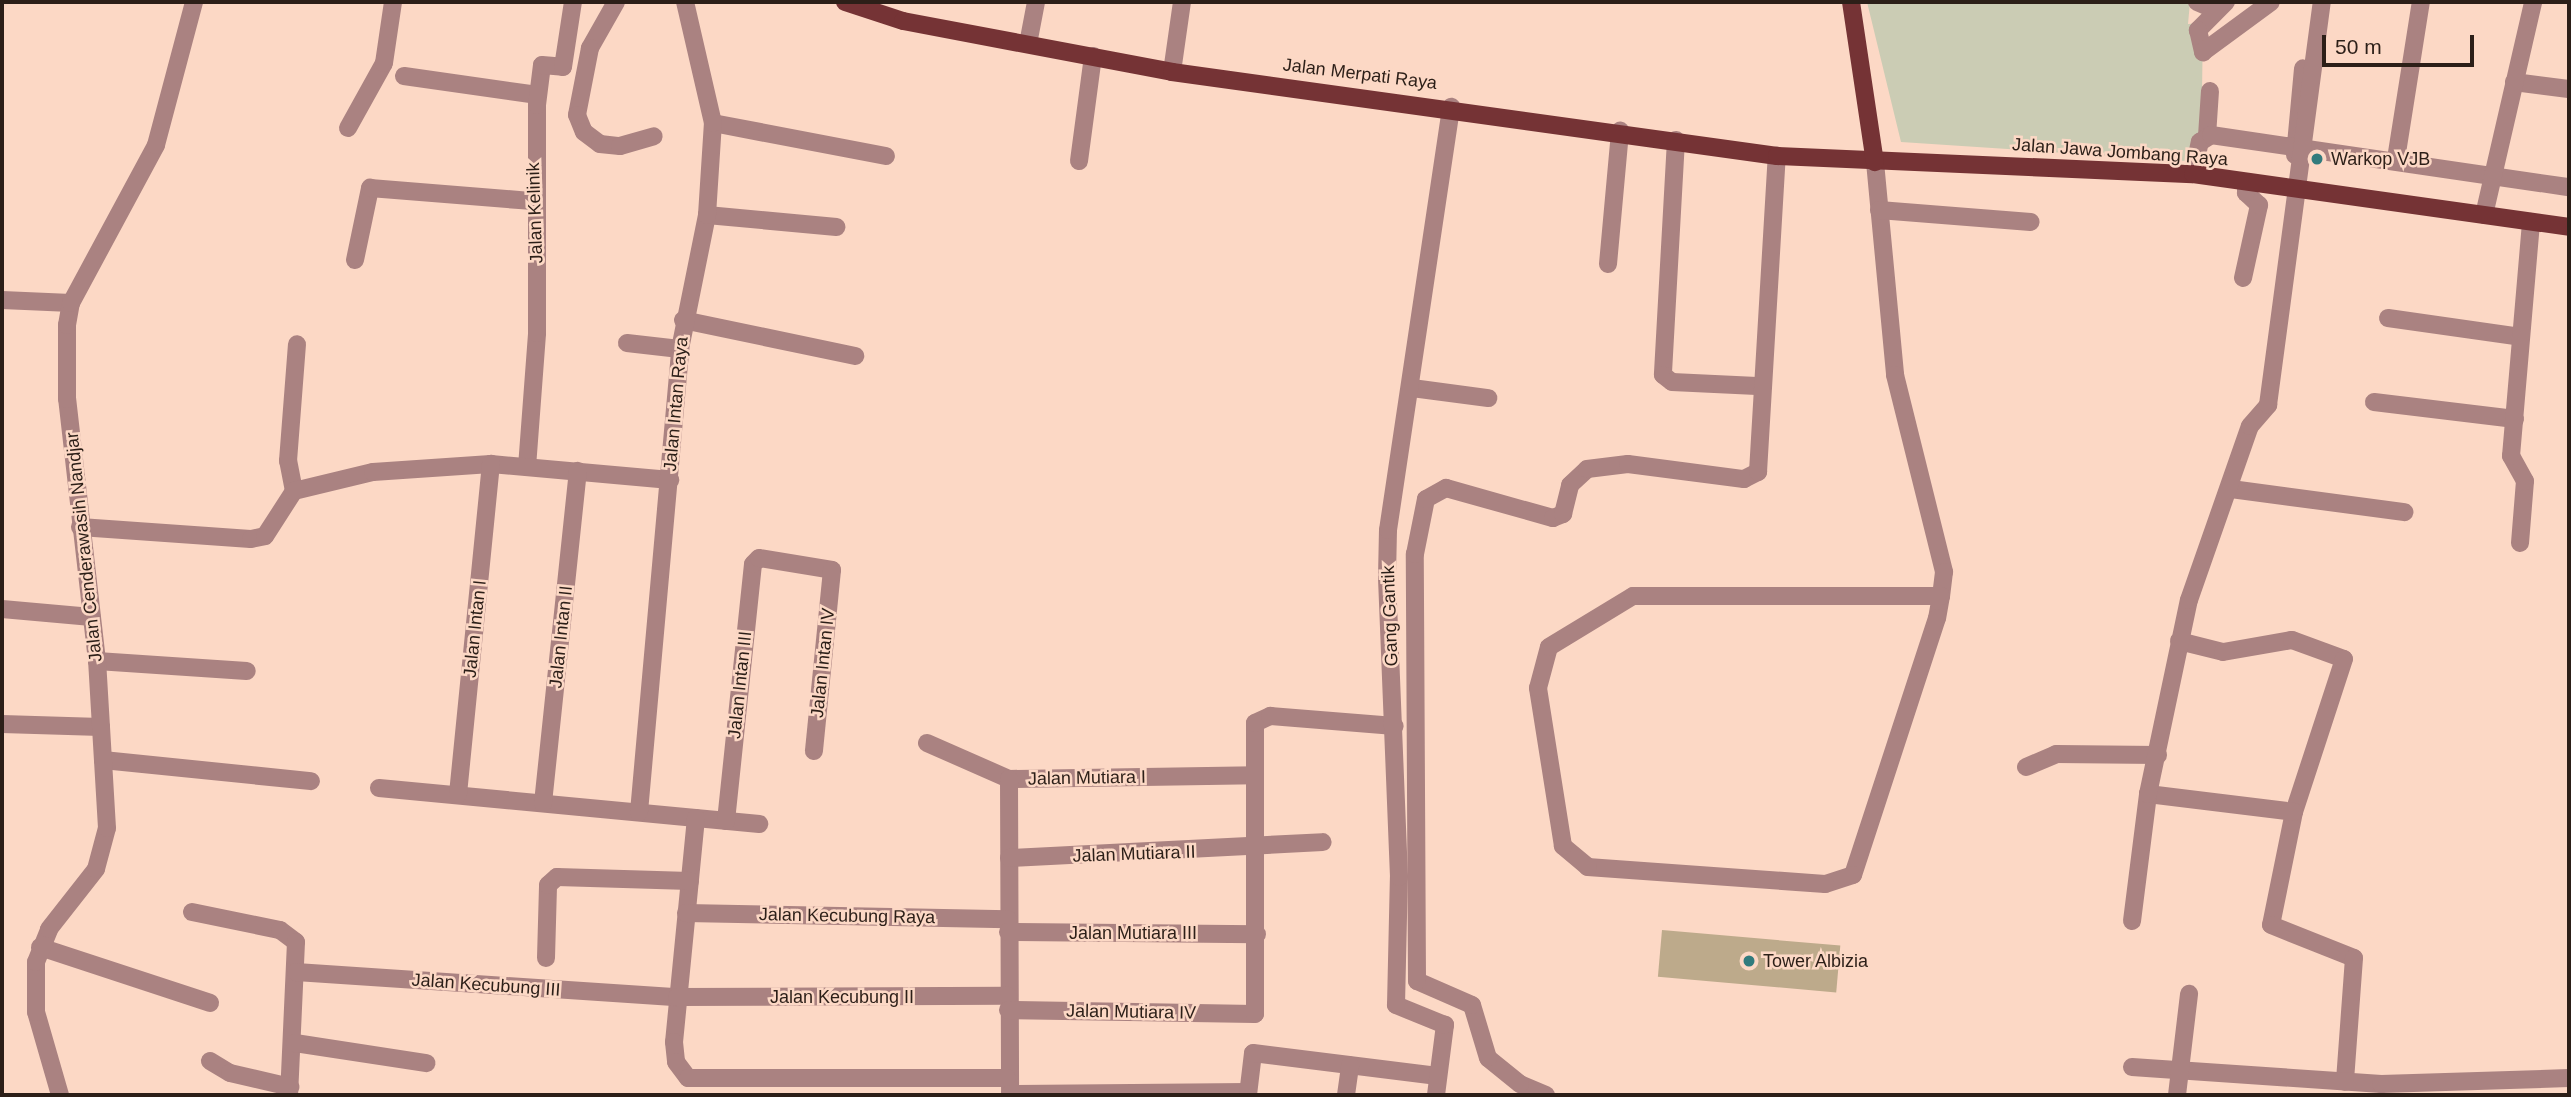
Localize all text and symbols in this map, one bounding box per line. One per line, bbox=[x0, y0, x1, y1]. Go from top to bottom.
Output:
scale bar bbox=[2326, 21, 2478, 65]
text: 50 m bbox=[2335, 35, 2382, 58]
street label: Jalan Merpati Raya bbox=[1282, 54, 1438, 94]
street label: Jalan Jawa Jombang Raya bbox=[2011, 134, 2229, 170]
place label: Warkop VJB bbox=[2331, 148, 2430, 170]
marker: Warkop VJB bbox=[2309, 151, 2325, 167]
street label: Jalan Kelinik bbox=[522, 162, 548, 264]
street label: Jalan Intan Raya bbox=[659, 336, 693, 472]
street label: Jalan Cenderawasih Nandjar bbox=[61, 431, 107, 663]
street label: Gang Gantik bbox=[1377, 565, 1403, 667]
street label: Jalan Intan I bbox=[459, 579, 491, 679]
street label: Jalan Intan II bbox=[545, 585, 577, 689]
street label: Jalan Intan IV bbox=[807, 607, 839, 719]
street label: Jalan Intan III bbox=[724, 630, 756, 740]
street label: Jalan Mutiara I bbox=[1028, 766, 1146, 790]
street label: Jalan Mutiara II bbox=[1072, 841, 1196, 867]
street label: Jalan Kecubung Raya bbox=[759, 904, 935, 928]
street label: Jalan Mutiara III bbox=[1069, 922, 1197, 944]
place label: Tower Albizia bbox=[1763, 950, 1869, 972]
marker: Tower Albizia bbox=[1741, 953, 1757, 969]
street label: Jalan Kecubung III bbox=[411, 969, 561, 1001]
street label: Jalan Kecubung II bbox=[770, 986, 914, 1008]
street label: Jalan Mutiara IV bbox=[1066, 1000, 1196, 1024]

